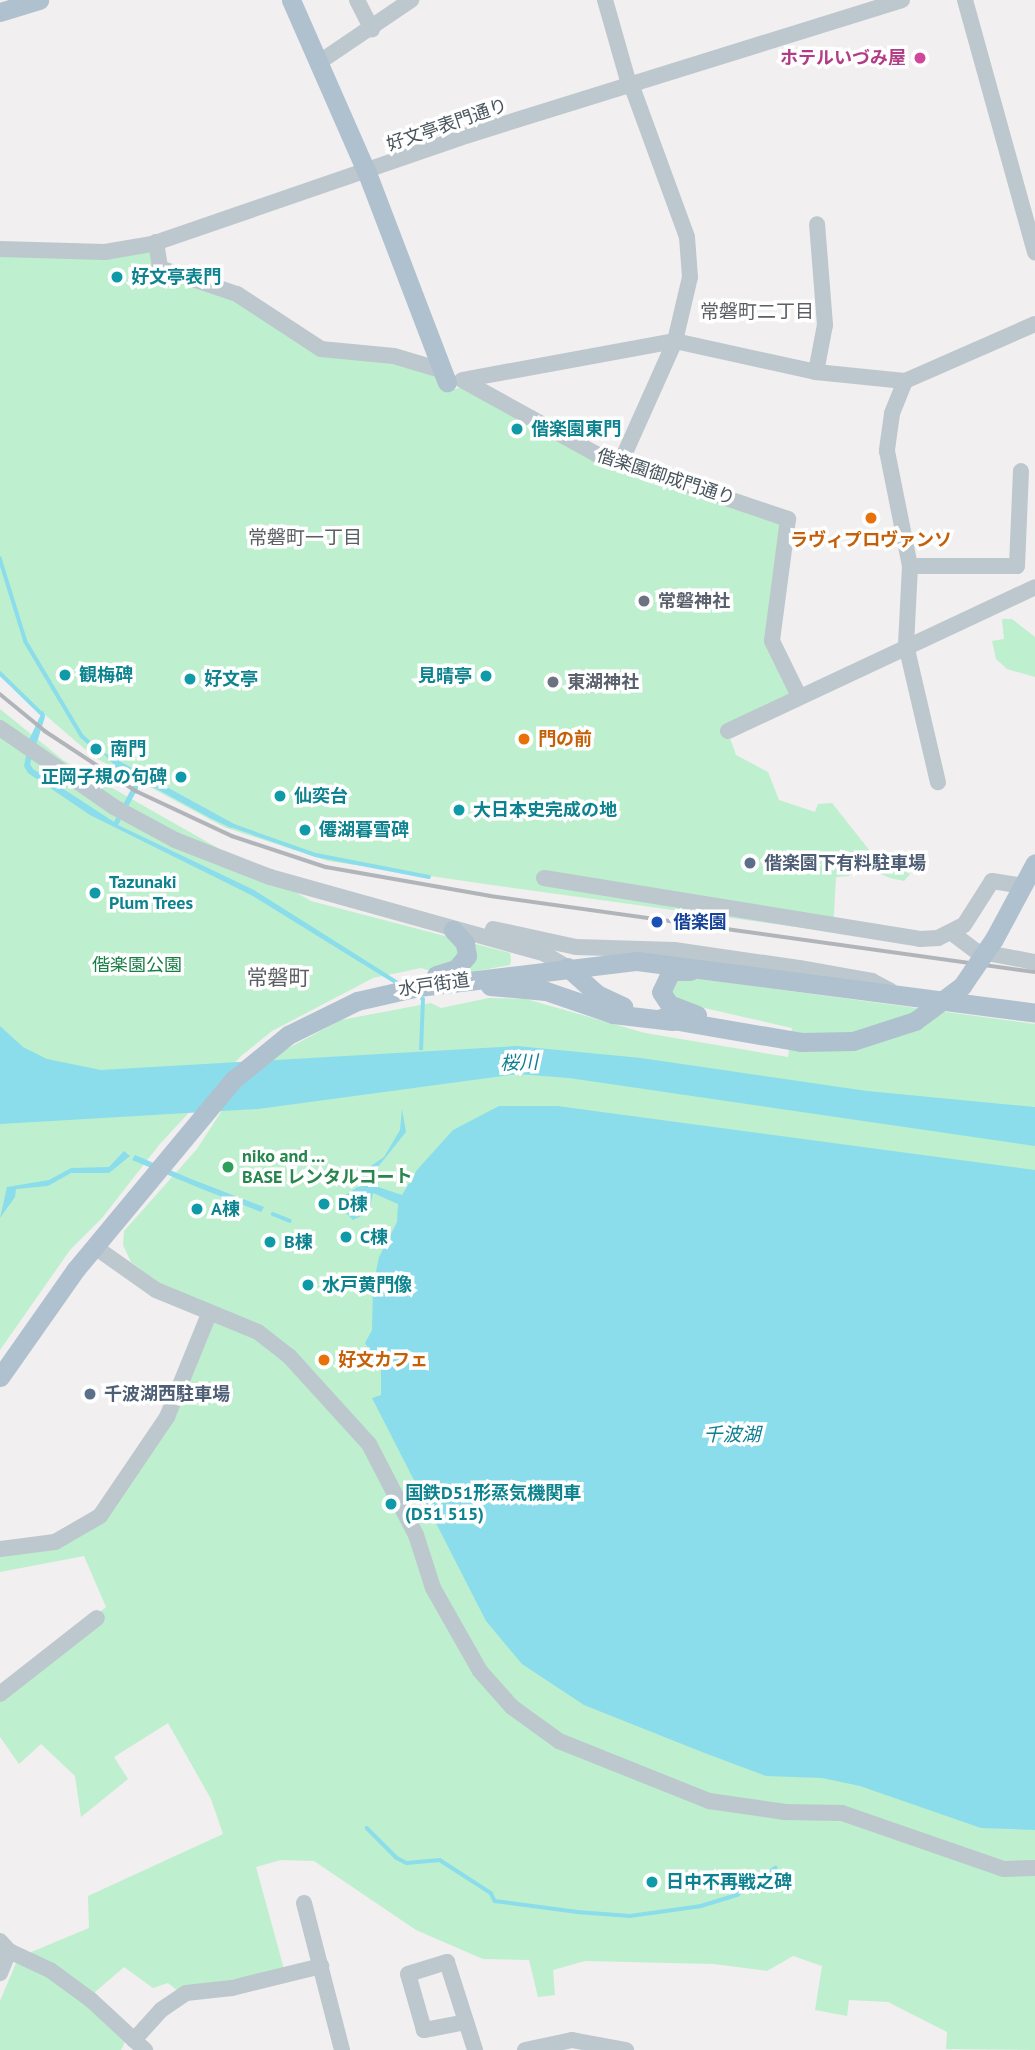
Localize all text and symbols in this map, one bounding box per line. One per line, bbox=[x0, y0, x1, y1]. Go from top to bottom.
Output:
place label: ホテルいづみ屋 bbox=[780, 47, 906, 69]
marker: ホテルいづみ屋 bbox=[912, 50, 928, 66]
street label: 好文亭表門通り bbox=[384, 94, 510, 156]
place label: 好文亭表門 bbox=[131, 266, 221, 288]
marker: 好文亭表門 bbox=[109, 269, 125, 285]
district label: 常磐町二丁目 bbox=[700, 301, 814, 323]
place label: 偕楽園東門 bbox=[531, 418, 621, 440]
marker: 偕楽園東門 bbox=[509, 421, 525, 437]
street label: 偕楽園御成門通り bbox=[594, 444, 738, 510]
marker: ラヴィプロヴァンソ bbox=[863, 510, 879, 526]
district label: 常磐町一丁目 bbox=[248, 527, 362, 549]
place label: ラヴィプロヴァンソ bbox=[790, 529, 952, 551]
place label: 常磐神社 bbox=[658, 590, 730, 612]
marker: 常磐神社 bbox=[636, 593, 652, 609]
place label: 観梅碑 bbox=[79, 664, 133, 686]
place label: 見晴亭 bbox=[418, 665, 472, 687]
marker: 観梅碑 bbox=[57, 667, 73, 683]
place label: 好文亭 bbox=[204, 668, 258, 690]
marker: 見晴亭 bbox=[478, 668, 494, 684]
marker: 好文亭 bbox=[182, 671, 198, 687]
place label: 東湖神社 bbox=[567, 671, 639, 693]
marker: 東湖神社 bbox=[545, 674, 561, 690]
place label: 門の前 bbox=[538, 728, 592, 750]
marker: 門の前 bbox=[516, 731, 532, 747]
place label: 南門 bbox=[110, 738, 146, 760]
marker: 南門 bbox=[88, 741, 104, 757]
place label: 正岡子規の句碑 bbox=[41, 766, 167, 788]
marker: 正岡子規の句碑 bbox=[173, 769, 189, 785]
place label: 仙奕台 bbox=[294, 785, 348, 807]
marker: 仙奕台 bbox=[272, 788, 288, 804]
place label: 大日本史完成の地 bbox=[473, 799, 617, 821]
marker: 大日本史完成の地 bbox=[451, 802, 467, 818]
place label: 僊湖暮雪碑 bbox=[319, 819, 409, 841]
marker: 僊湖暮雪碑 bbox=[297, 822, 313, 838]
place label: 偕楽園下有料駐車場 bbox=[764, 852, 926, 874]
marker: 偕楽園下有料駐車場 bbox=[742, 855, 758, 871]
place label: Tazunaki Plum Trees bbox=[109, 872, 194, 914]
marker: Tazunaki Plum Trees bbox=[87, 885, 103, 901]
place label: 偕楽園 bbox=[673, 911, 727, 933]
marker: 偕楽園 bbox=[647, 912, 667, 932]
park label: 偕楽園公園 bbox=[92, 954, 182, 976]
district label: 常磐町 bbox=[247, 965, 309, 991]
street label: 水戸街道 bbox=[397, 969, 471, 1001]
water label: 桜川 bbox=[500, 1051, 538, 1075]
place label: niko and ... BASE レンタルコート bbox=[242, 1146, 413, 1188]
marker: niko and ... BASE レンタルコート bbox=[220, 1159, 236, 1175]
place label: D棟 bbox=[338, 1193, 368, 1215]
marker: D棟 bbox=[316, 1196, 332, 1212]
place label: A棟 bbox=[211, 1198, 240, 1220]
marker: A棟 bbox=[189, 1201, 205, 1217]
place label: C棟 bbox=[360, 1226, 388, 1248]
marker: C棟 bbox=[338, 1229, 354, 1245]
place label: B棟 bbox=[284, 1231, 313, 1253]
marker: B棟 bbox=[262, 1234, 278, 1250]
place label: 水戸黄門像 bbox=[322, 1274, 412, 1296]
marker: 水戸黄門像 bbox=[300, 1277, 316, 1293]
place label: 好文カフェ bbox=[338, 1349, 428, 1371]
marker: 好文カフェ bbox=[316, 1352, 332, 1368]
place label: 千波湖西駐車場 bbox=[104, 1383, 230, 1405]
marker: 千波湖西駐車場 bbox=[82, 1386, 98, 1402]
water label: 千波湖 bbox=[704, 1424, 760, 1446]
place label: 国鉄D51形蒸気機関車 (D51 515) bbox=[405, 1483, 581, 1526]
marker: 国鉄D51形蒸気機関車 (D51 515) bbox=[383, 1496, 399, 1512]
place label: 日中不再戦之碑 bbox=[666, 1871, 792, 1893]
marker: 日中不再戦之碑 bbox=[644, 1874, 660, 1890]

